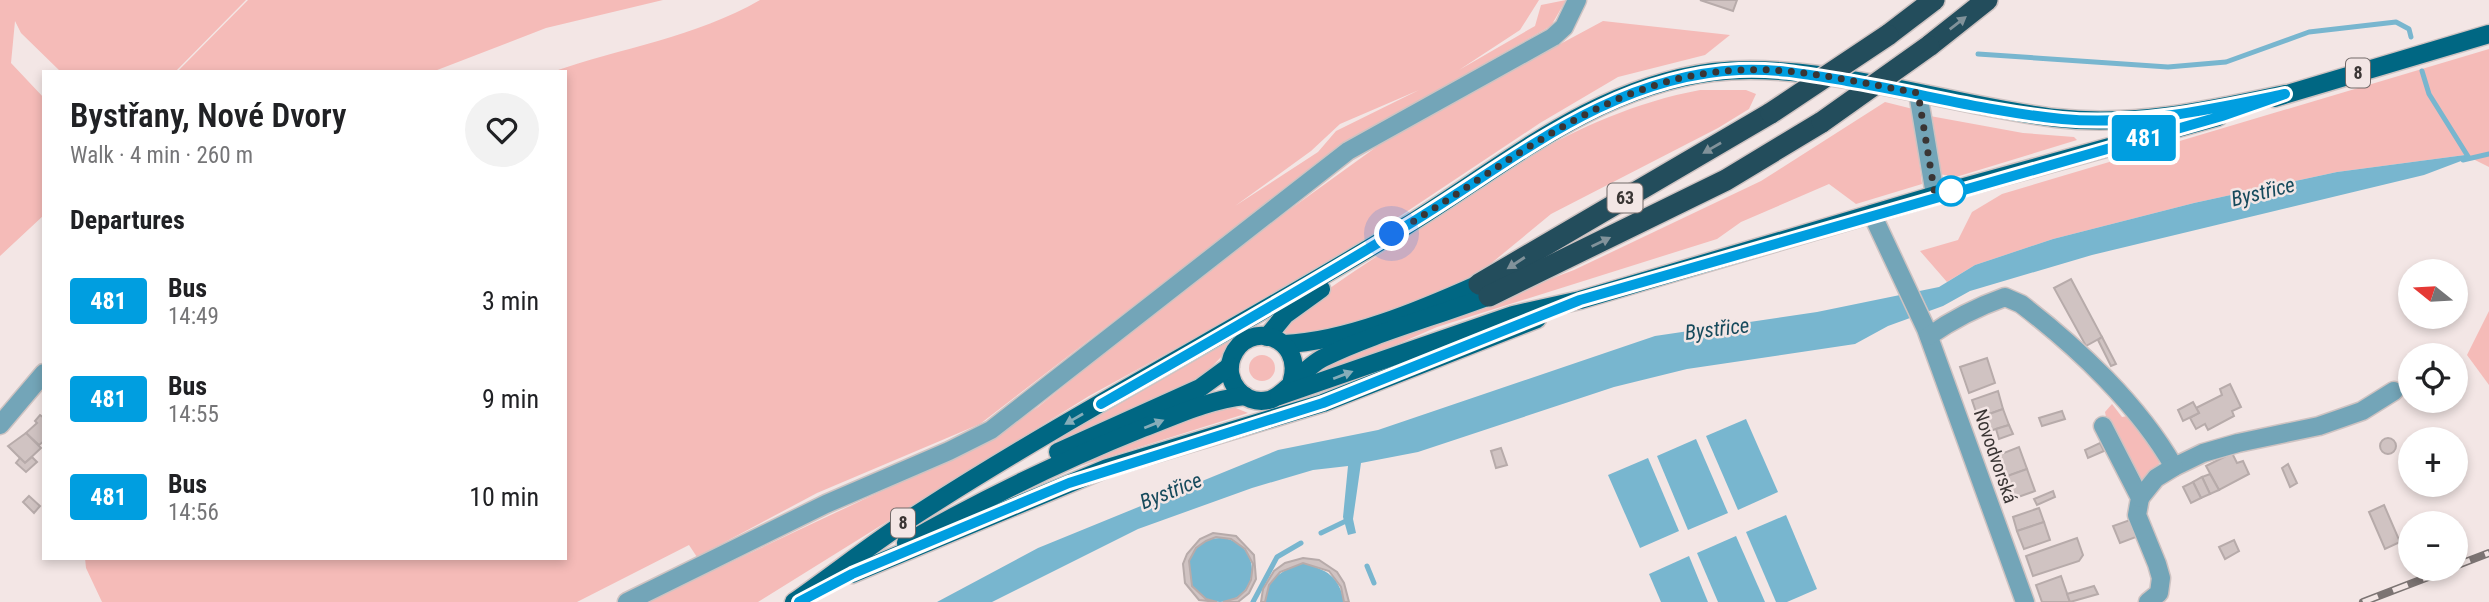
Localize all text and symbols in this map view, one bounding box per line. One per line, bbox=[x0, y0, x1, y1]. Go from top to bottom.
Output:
one-way arrow bbox=[1950, 16, 1967, 31]
road number: 8 bbox=[2346, 58, 2370, 88]
button: heart bbox=[465, 93, 539, 167]
text: Bystřany, Nové Dvory bbox=[70, 96, 347, 135]
line badge: 481 bbox=[2104, 115, 2184, 161]
text: 481 bbox=[2126, 124, 2162, 152]
one-way arrow bbox=[1703, 141, 1722, 154]
text: Walk · 4 min · 260 m bbox=[70, 142, 253, 169]
water label: Bystřice bbox=[2229, 173, 2297, 211]
unlabelled marker bbox=[1936, 176, 1966, 206]
road number: 63 bbox=[1608, 183, 1642, 212]
text: Departures bbox=[70, 205, 185, 235]
your location bbox=[1374, 216, 1409, 251]
one-way arrow bbox=[1591, 236, 1611, 247]
one-way arrow bbox=[1507, 256, 1526, 269]
north arrow bbox=[2398, 259, 2468, 329]
map controls bbox=[2398, 259, 2468, 581]
text: Bus bbox=[168, 273, 207, 303]
text: 3 min bbox=[482, 286, 539, 316]
text: 481 bbox=[90, 287, 127, 315]
text: 14:49 bbox=[168, 303, 219, 330]
water label: Bystřice bbox=[1683, 313, 1751, 345]
button: locate bbox=[2398, 343, 2468, 413]
one-way arrow bbox=[1333, 369, 1354, 380]
text: Bus bbox=[168, 371, 207, 401]
text: 9 min bbox=[482, 384, 539, 414]
text: 481 bbox=[90, 385, 127, 413]
text: 14:55 bbox=[168, 401, 219, 428]
street label: Novodvorská bbox=[1969, 406, 2022, 506]
one-way arrow bbox=[1064, 413, 1083, 425]
one-way arrow bbox=[1144, 419, 1165, 430]
button: + bbox=[2398, 427, 2468, 497]
water label: Bystřice bbox=[1136, 468, 1206, 514]
text: Bus bbox=[168, 469, 207, 499]
text: 10 min bbox=[469, 482, 539, 512]
text: 481 bbox=[90, 483, 127, 511]
text: 14:56 bbox=[168, 499, 219, 526]
road number: 8 bbox=[891, 508, 915, 538]
button: − bbox=[2398, 511, 2468, 581]

